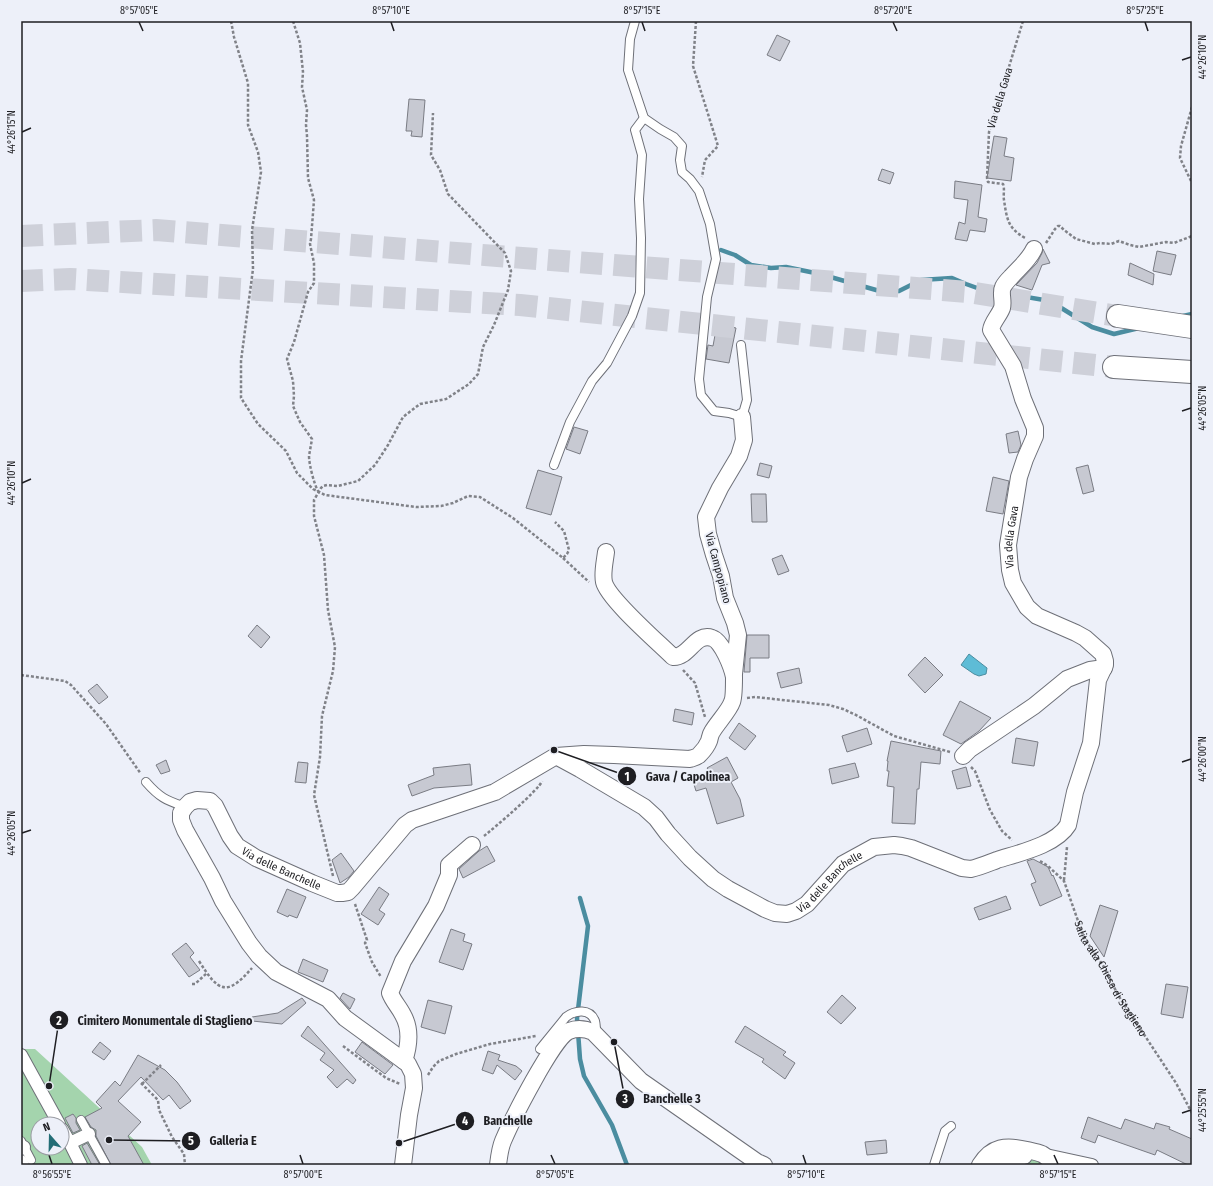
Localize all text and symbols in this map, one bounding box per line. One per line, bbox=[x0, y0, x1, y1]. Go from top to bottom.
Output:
text: 8°57'05"E bbox=[120, 5, 158, 17]
text: 8°57'10"E bbox=[372, 5, 410, 17]
text: 8°57'15"E bbox=[624, 5, 661, 17]
text: 8°57'20"E bbox=[874, 5, 912, 17]
text: 8°57'25"E bbox=[1126, 5, 1164, 17]
text: 44°26'10"N bbox=[1197, 35, 1209, 79]
street label: Via della Gava bbox=[985, 66, 1015, 130]
text: 44°26'15"N bbox=[6, 110, 18, 154]
text: 44°26'05"N bbox=[1197, 386, 1209, 430]
text: 44°26'10"N bbox=[6, 461, 18, 505]
street label: Via della Gava bbox=[1001, 505, 1021, 569]
street label: Via Campopiano bbox=[702, 531, 734, 605]
text: 44°26'00"N bbox=[1197, 736, 1209, 782]
callout: Gava / Capolinea bbox=[617, 764, 738, 788]
text: 1 bbox=[624, 770, 630, 784]
text: Gava / Capolinea bbox=[646, 770, 730, 784]
text: 44°26'05"N bbox=[6, 811, 18, 855]
street label: Via delle Banchelle bbox=[239, 844, 323, 892]
street label: Via delle Banchelle bbox=[794, 848, 865, 915]
street label: Salita alla Chiesa di Staglieno bbox=[1072, 919, 1150, 1039]
callout: Cimitero Monumentale di Staglieno bbox=[49, 1008, 260, 1032]
text: 2 bbox=[55, 1014, 62, 1028]
text: Cimitero Monumentale di Staglieno bbox=[78, 1014, 253, 1028]
callout: Banchelle 3 bbox=[615, 1087, 708, 1111]
text: 44°25'55"N bbox=[1197, 1088, 1209, 1132]
text: 3 bbox=[621, 1092, 628, 1106]
text: Banchelle 3 bbox=[643, 1092, 701, 1106]
callout: Banchelle bbox=[455, 1109, 541, 1133]
text: 4 bbox=[462, 1114, 468, 1128]
text: Banchelle bbox=[483, 1114, 533, 1128]
north arrow bbox=[30, 1116, 70, 1156]
text: N bbox=[41, 1120, 52, 1134]
callout: Galleria E bbox=[181, 1129, 264, 1153]
text: 5 bbox=[188, 1134, 194, 1148]
text: Galleria E bbox=[209, 1134, 257, 1148]
text: 8°56'55"E bbox=[33, 1169, 71, 1181]
text: 8°57'00"E bbox=[284, 1169, 323, 1181]
text: 8°57'05"E bbox=[536, 1169, 574, 1181]
text: 8°57'10"E bbox=[787, 1169, 825, 1181]
text: 8°57'15"E bbox=[1040, 1169, 1077, 1181]

